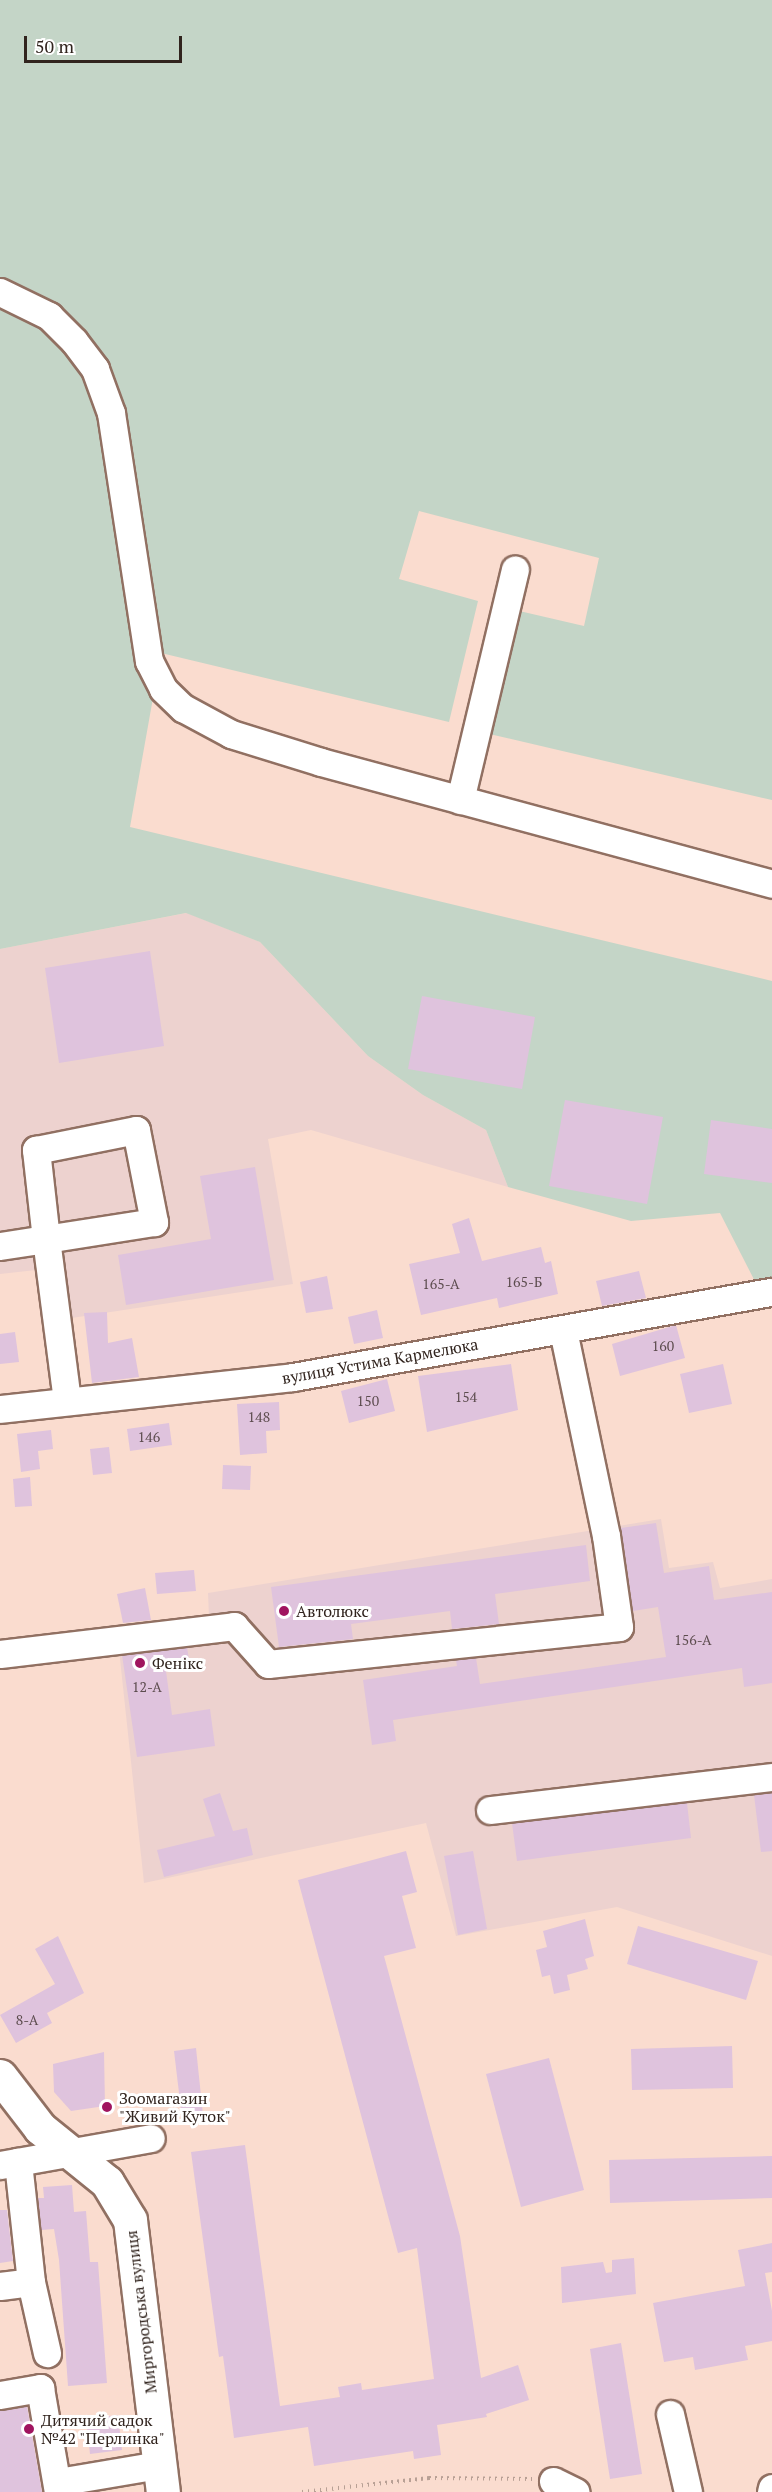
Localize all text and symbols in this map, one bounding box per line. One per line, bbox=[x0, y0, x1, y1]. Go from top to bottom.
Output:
scale bar bbox=[27, 24, 184, 62]
text: 50 m bbox=[35, 34, 74, 58]
house number: 165-Б bbox=[506, 1274, 542, 1290]
house number: 165-А bbox=[422, 1276, 460, 1292]
street label: вулиця Устима Кармелюка bbox=[280, 1334, 480, 1388]
house number: 160 bbox=[652, 1338, 674, 1354]
house number: 154 bbox=[455, 1389, 477, 1405]
house number: 150 bbox=[357, 1393, 379, 1409]
house number: 148 bbox=[248, 1409, 270, 1425]
house number: 146 bbox=[138, 1429, 160, 1445]
place label: Автолюкс bbox=[296, 1601, 369, 1621]
marker: Автолюкс bbox=[277, 1604, 291, 1618]
house number: 156-А bbox=[674, 1632, 712, 1648]
place label: Фенікс bbox=[152, 1653, 203, 1673]
marker: Фенікс bbox=[133, 1656, 147, 1670]
house number: 12-А bbox=[132, 1679, 162, 1695]
house number: 8-А bbox=[16, 2012, 38, 2028]
place label: Зоомагазин "Живий Куток" bbox=[119, 2088, 231, 2126]
marker: Зоомагазин "Живий Куток" bbox=[100, 2100, 114, 2114]
street label: Миргородська вулиця bbox=[121, 2229, 161, 2395]
place label: Дитячий садок №42 "Перлинка" bbox=[41, 2410, 165, 2448]
marker: Дитячий садок №42 "Перлинка" bbox=[22, 2422, 36, 2436]

